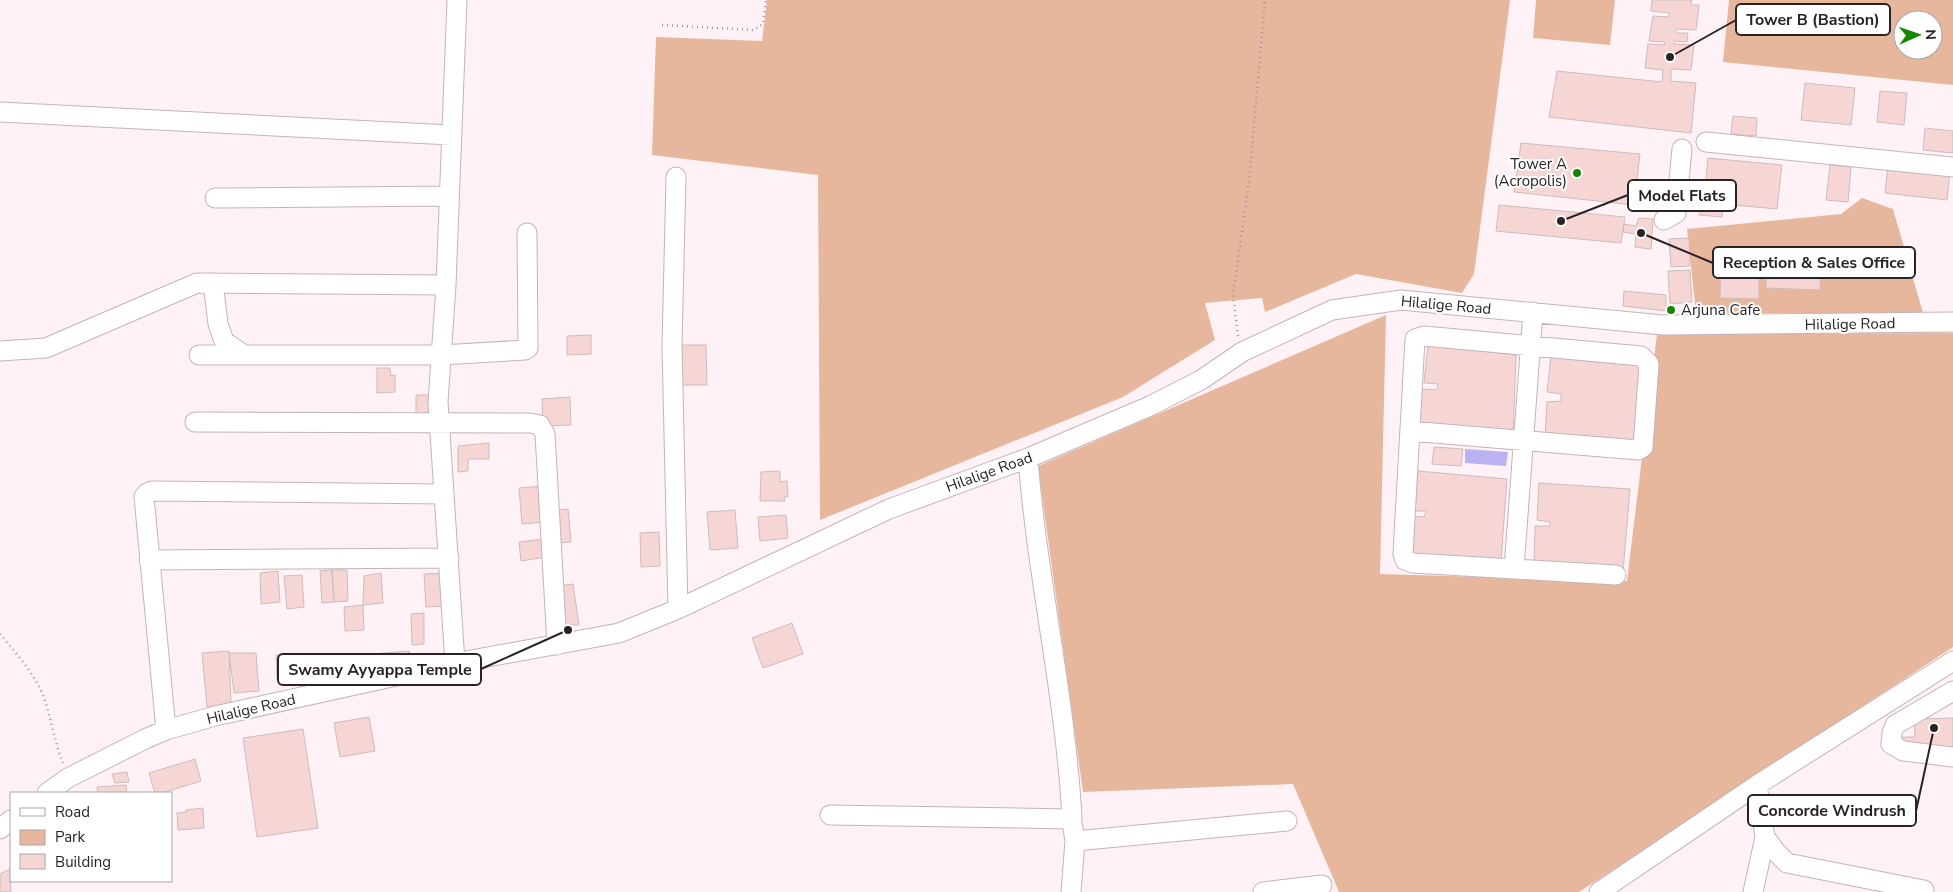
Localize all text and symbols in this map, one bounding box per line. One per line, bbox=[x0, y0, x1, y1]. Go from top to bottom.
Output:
callout: Tower B (Bastion) bbox=[1736, 4, 1890, 35]
text: Tower B (Bastion) bbox=[1746, 9, 1880, 31]
north arrow bbox=[1893, 10, 1943, 60]
text: N bbox=[1921, 29, 1940, 40]
place label: Tower A (Acropolis) bbox=[1494, 154, 1567, 191]
marker: Tower A (Acropolis) bbox=[1571, 167, 1583, 179]
callout: Model Flats bbox=[1628, 180, 1736, 211]
text: Model Flats bbox=[1638, 185, 1726, 207]
callout: Reception & Sales Office bbox=[1713, 247, 1915, 278]
text: Reception & Sales Office bbox=[1723, 252, 1906, 274]
street label: Hilalige Road bbox=[1400, 291, 1492, 319]
place label: Arjuna Cafe bbox=[1681, 300, 1760, 320]
marker: Arjuna Cafe bbox=[1665, 304, 1677, 316]
street label: Hilalige Road bbox=[1804, 313, 1896, 335]
street label: Hilalige Road bbox=[943, 447, 1035, 497]
callout: Swamy Ayyappa Temple bbox=[278, 654, 481, 685]
text: Swamy Ayyappa Temple bbox=[288, 659, 472, 681]
street label: Hilalige Road bbox=[205, 689, 297, 729]
legend bbox=[10, 792, 172, 882]
callout: Concorde Windrush bbox=[1748, 795, 1916, 826]
text: Concorde Windrush bbox=[1758, 800, 1906, 822]
text: Road bbox=[55, 802, 90, 822]
text: Park bbox=[55, 827, 85, 847]
text: Building bbox=[55, 852, 111, 872]

